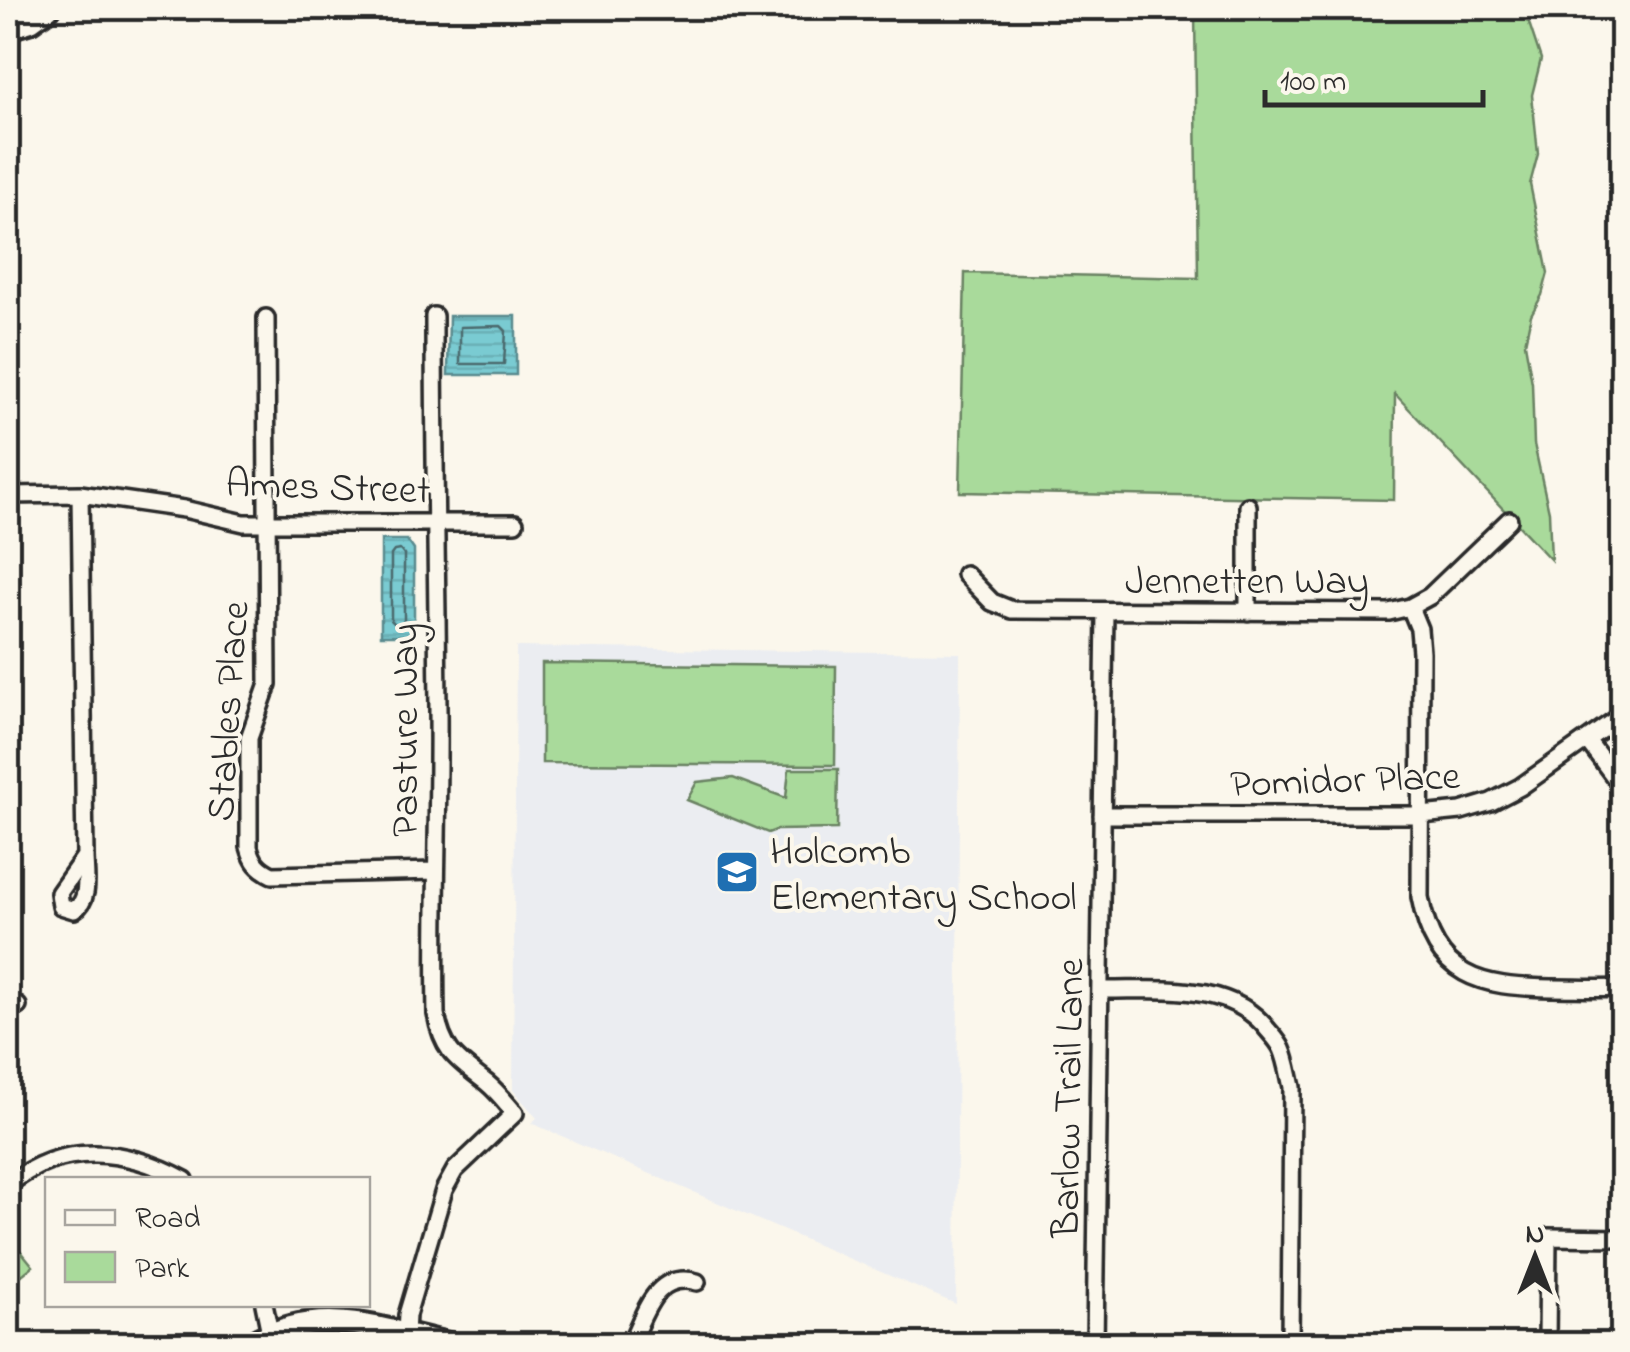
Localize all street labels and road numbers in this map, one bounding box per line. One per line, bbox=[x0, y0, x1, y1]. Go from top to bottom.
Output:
street label: Ames Street bbox=[224, 456, 431, 523]
street label: Jennetten Way bbox=[1125, 554, 1369, 613]
street label: Stables Place bbox=[193, 599, 268, 823]
street label: Pasture Way bbox=[378, 623, 437, 837]
street label: Pomidor Place bbox=[1229, 749, 1461, 816]
street label: Barlow Trail Lane bbox=[1039, 958, 1102, 1239]

